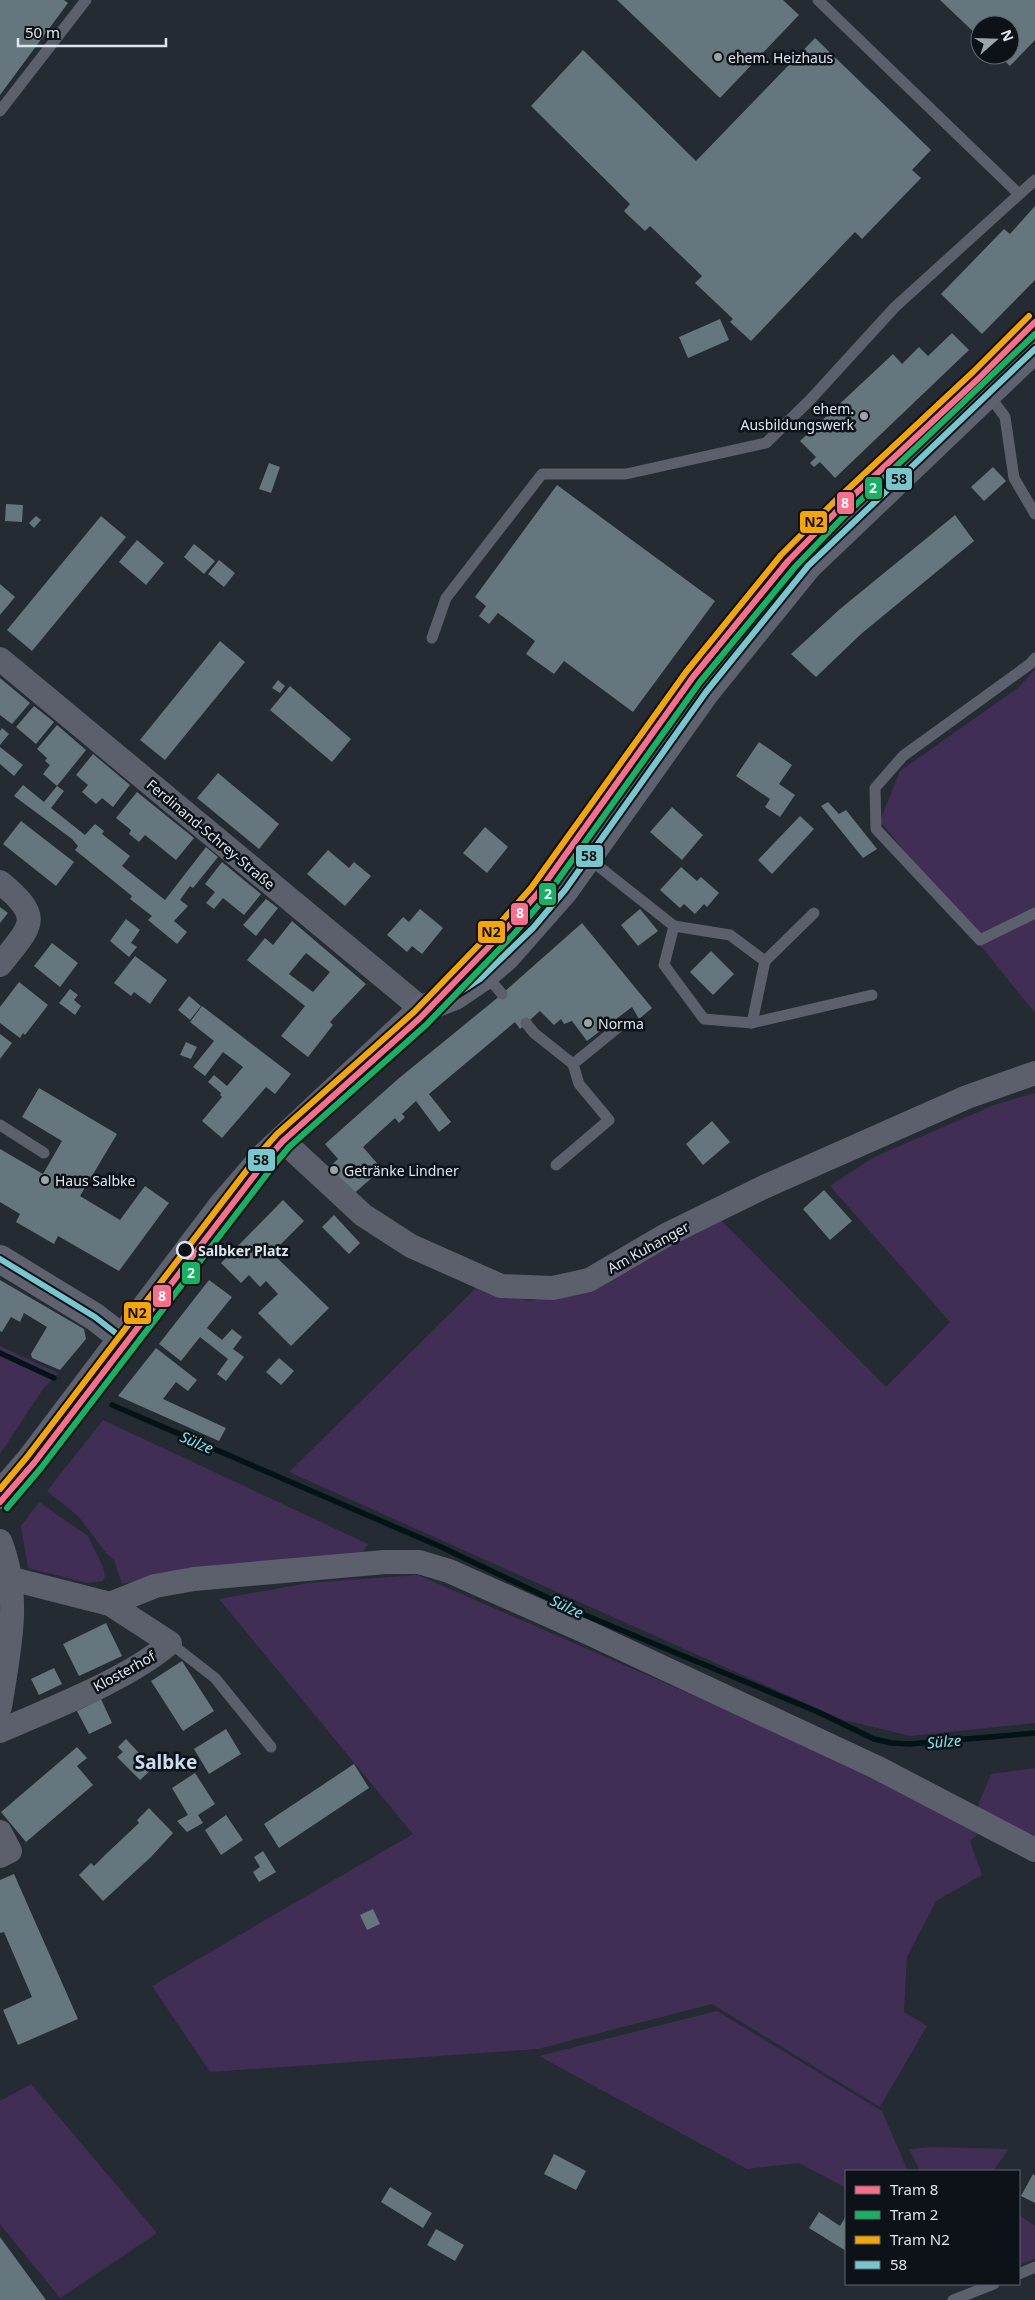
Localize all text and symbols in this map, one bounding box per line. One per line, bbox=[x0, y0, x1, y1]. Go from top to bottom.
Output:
scale bar bbox=[18, 15, 165, 47]
north arrow bbox=[970, 15, 1020, 65]
text: 50 m bbox=[25, 22, 60, 42]
text: N bbox=[997, 27, 1019, 44]
place label: ehem. Heizhaus bbox=[728, 48, 834, 67]
marker: ehem. Heizhaus bbox=[712, 51, 724, 63]
place label: ehem. Ausbildungswerk bbox=[740, 399, 855, 434]
marker: ehem. Ausbildungswerk bbox=[858, 410, 870, 422]
line badge: 58 bbox=[885, 467, 913, 491]
text: 58 bbox=[891, 469, 907, 488]
line badge: 2 bbox=[864, 476, 883, 500]
text: 2 bbox=[869, 478, 877, 497]
line badge: 8 bbox=[836, 491, 855, 515]
text: 8 bbox=[841, 493, 849, 512]
line badge: N2 bbox=[799, 510, 828, 534]
text: N2 bbox=[804, 512, 824, 531]
street label: Ferdinand-Schrey-Straße bbox=[143, 775, 279, 893]
line badge: 58 bbox=[575, 844, 604, 868]
text: 58 bbox=[581, 846, 597, 865]
line badge: 2 bbox=[538, 882, 557, 906]
text: 2 bbox=[544, 884, 552, 903]
line badge: 8 bbox=[510, 902, 529, 926]
text: 8 bbox=[516, 903, 524, 922]
line badge: N2 bbox=[477, 920, 506, 944]
text: N2 bbox=[481, 922, 501, 941]
place label: Norma bbox=[598, 1014, 644, 1033]
marker: Norma bbox=[582, 1017, 594, 1029]
line badge: 58 bbox=[247, 1148, 276, 1172]
text: 58 bbox=[253, 1150, 269, 1169]
place label: Getränke Lindner bbox=[344, 1161, 459, 1180]
marker: Getränke Lindner bbox=[328, 1164, 340, 1176]
place label: Haus Salbke bbox=[55, 1171, 135, 1190]
marker: Haus Salbke bbox=[39, 1174, 51, 1186]
street label: Am Kuhanger bbox=[604, 1217, 692, 1277]
marker: Salbker Platz bbox=[176, 1241, 194, 1259]
place label: Salbker Platz bbox=[198, 1241, 288, 1260]
line badge: 2 bbox=[181, 1261, 201, 1285]
text: 2 bbox=[187, 1263, 195, 1282]
line badge: 8 bbox=[152, 1284, 172, 1308]
text: 8 bbox=[158, 1286, 166, 1305]
line badge: N2 bbox=[123, 1301, 152, 1325]
text: N2 bbox=[127, 1303, 147, 1322]
water label: Sülze bbox=[177, 1426, 217, 1458]
water label: Sülze bbox=[547, 1590, 587, 1623]
street label: Klosterhof bbox=[90, 1646, 159, 1696]
water label: Sülze bbox=[926, 1729, 962, 1752]
district label: Salbke bbox=[135, 1749, 197, 1775]
legend bbox=[845, 2170, 1020, 2285]
text: Tram 8 bbox=[890, 2179, 938, 2199]
text: Tram 2 bbox=[890, 2204, 938, 2224]
text: Tram N2 bbox=[890, 2229, 950, 2249]
text: 58 bbox=[890, 2254, 907, 2274]

